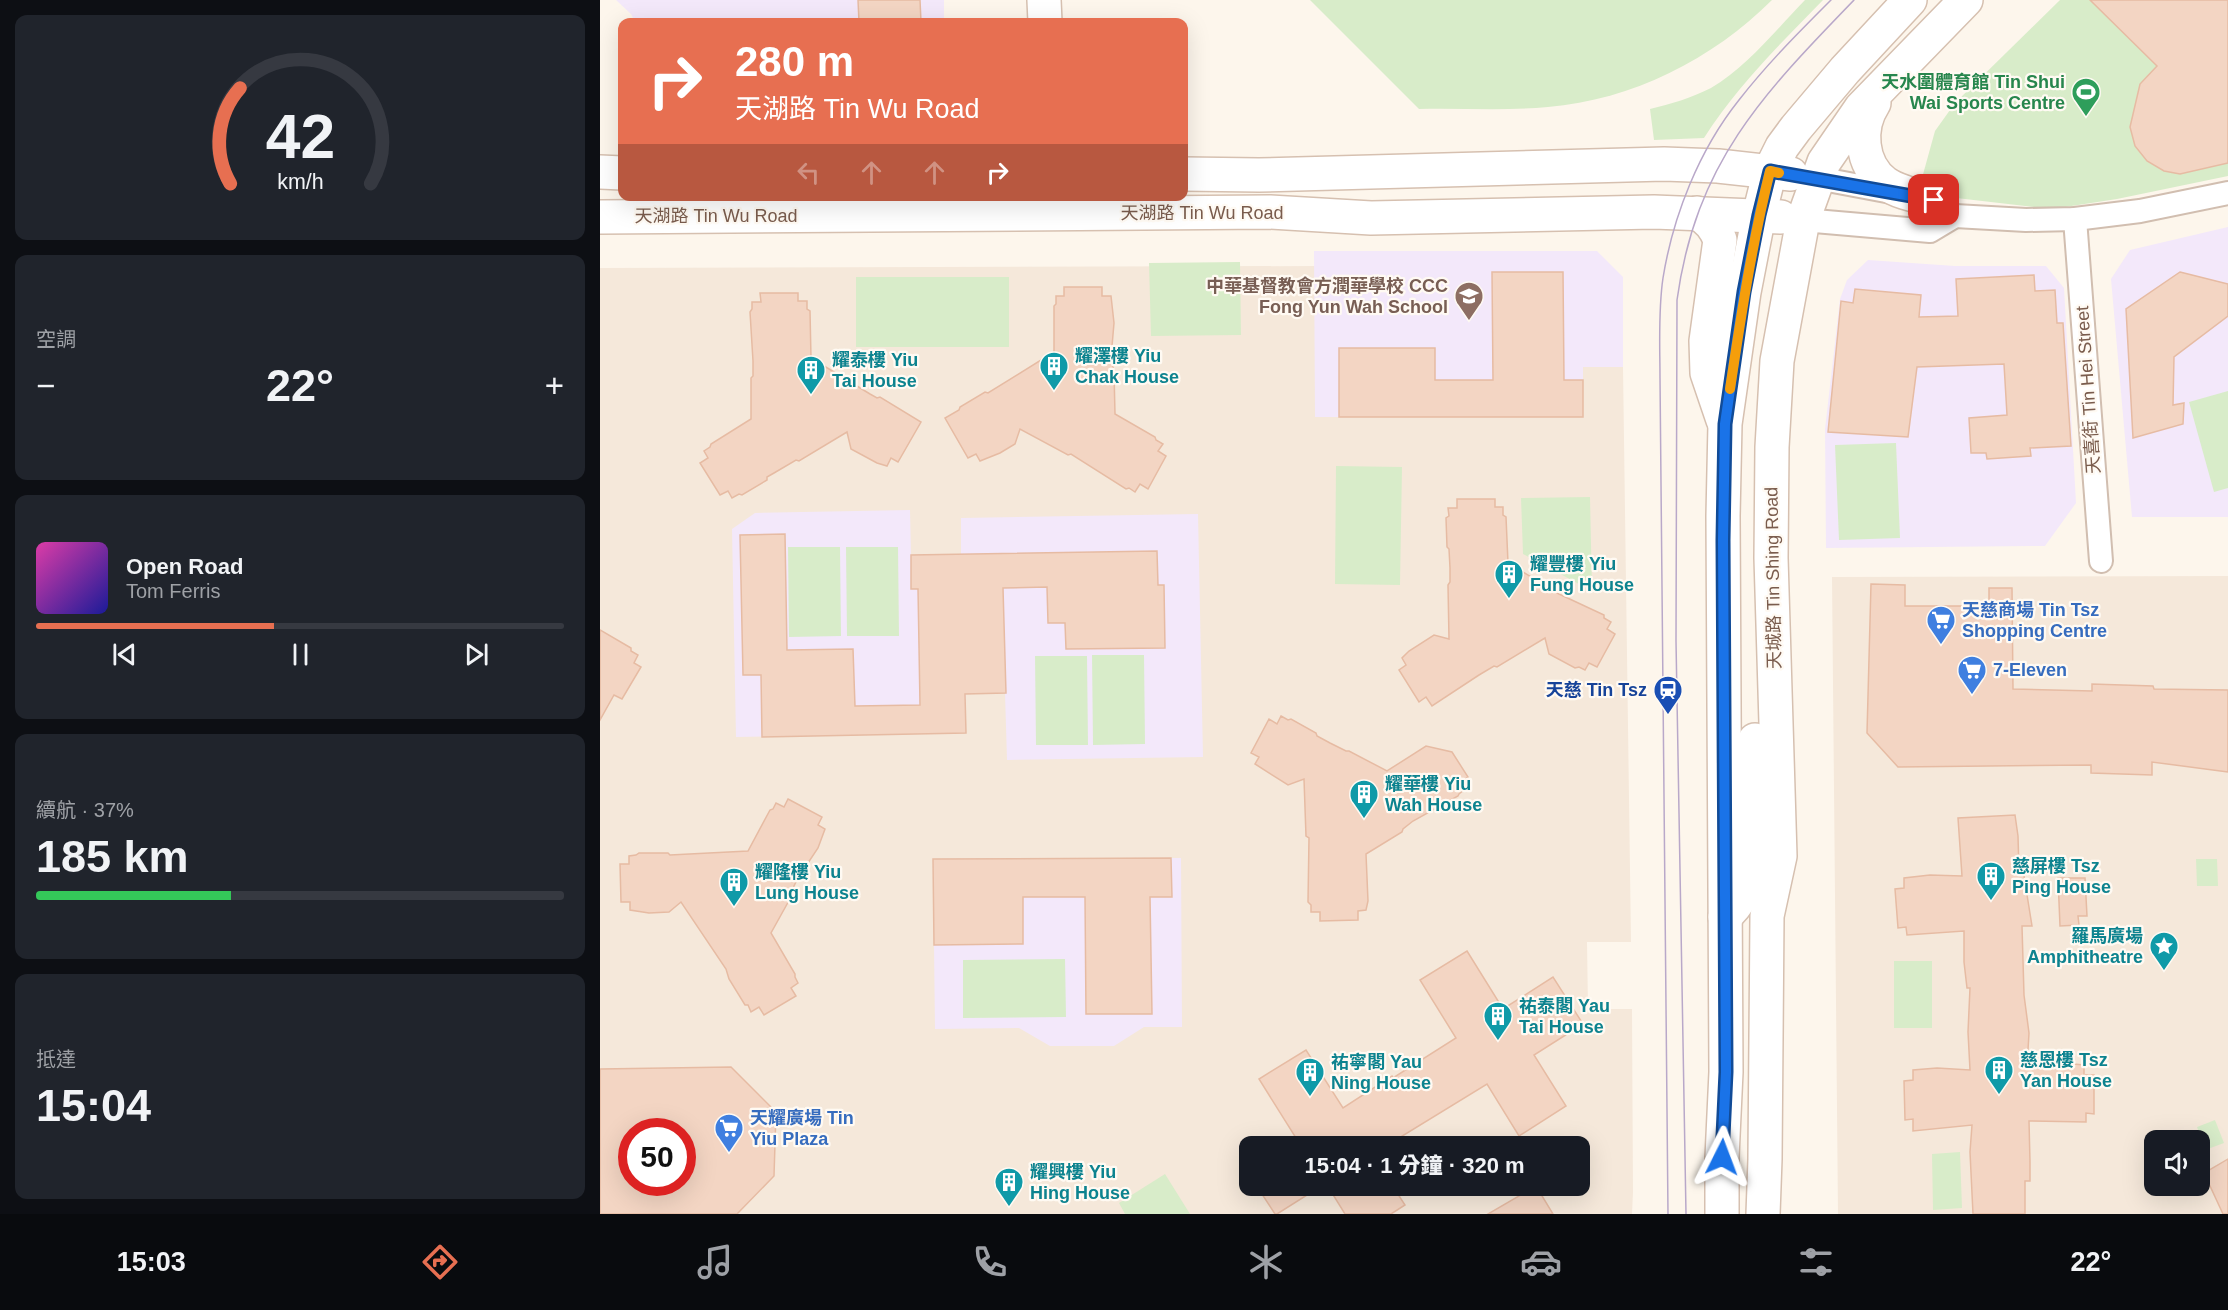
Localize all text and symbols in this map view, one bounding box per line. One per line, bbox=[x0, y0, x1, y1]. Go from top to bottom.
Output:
text: 280 m bbox=[735, 38, 854, 85]
icon: right bbox=[636, 42, 714, 120]
place label: 天水圍體育館 Tin Shui Wai Sports Centre bbox=[1881, 72, 2065, 113]
sports icon: 天水圍體育館 Tin Shui Wai Sports Centre bbox=[2070, 76, 2102, 118]
text: 天湖路 Tin Wu Road bbox=[735, 94, 980, 124]
text: 42 bbox=[265, 103, 335, 172]
icon: left bbox=[792, 156, 825, 189]
icon: ahead bbox=[855, 156, 888, 189]
icon: ahead bbox=[918, 156, 951, 189]
icon: right bbox=[981, 156, 1014, 189]
text: km/h bbox=[277, 171, 323, 195]
pin bbox=[1908, 174, 1959, 225]
icon: arrive bbox=[1917, 183, 1950, 216]
street label: 天湖路 Tin Wu Road bbox=[1120, 203, 1284, 223]
street label: 天湖路 Tin Wu Road bbox=[634, 206, 798, 226]
place label: 中華基督教會方潤華學校 CCC Fong Yun Wah School bbox=[1206, 276, 1448, 317]
school or university icon: 中華基督教會方潤華學校 CCC Fong Yun Wah School bbox=[1453, 280, 1485, 322]
street label: 天喜街 Tin Hei Street bbox=[2072, 305, 2104, 475]
text: 空調 bbox=[36, 328, 76, 350]
place label: 耀澤樓 Yiu Chak House bbox=[1075, 346, 1179, 387]
place label: 耀泰樓 Yiu Tai House bbox=[832, 350, 918, 391]
building icon: 耀澤樓 Yiu Chak House bbox=[1038, 350, 1070, 392]
building icon: 耀泰樓 Yiu Tai House bbox=[795, 354, 827, 396]
text: 22° bbox=[266, 360, 334, 411]
text: − bbox=[36, 367, 55, 404]
text: + bbox=[545, 367, 564, 404]
street label: 天城路 Tin Shing Road bbox=[1761, 487, 1785, 669]
text: Open Road bbox=[126, 554, 243, 579]
place label: 耀豐樓 Yiu Fung House bbox=[1530, 554, 1634, 595]
building icon: 耀豐樓 Yiu Fung House bbox=[1493, 558, 1525, 600]
text: Tom Ferris bbox=[126, 580, 220, 602]
place label: 天慈商場 Tin Tsz Shopping Centre bbox=[1962, 600, 2107, 641]
supermarket icon: 天慈商場 Tin Tsz Shopping Centre bbox=[1925, 604, 1957, 646]
icon: previous bbox=[108, 638, 141, 671]
icon: pause bbox=[284, 638, 317, 671]
icon: next bbox=[460, 638, 493, 671]
supermarket icon: 7-Eleven bbox=[1956, 654, 1988, 696]
place label: 7-Eleven bbox=[1993, 660, 2067, 680]
station icon: 天慈 Tin Tsz bbox=[1652, 674, 1684, 716]
place label: 天慈 Tin Tsz bbox=[1546, 680, 1647, 700]
place label: 耀華樓 Yiu Wah House bbox=[1385, 774, 1482, 815]
building icon: 耀華樓 Yiu Wah House bbox=[1348, 778, 1380, 820]
text: 續航 · 37% bbox=[36, 799, 134, 821]
text: 185 km bbox=[36, 831, 189, 882]
place label: 慈屏樓 Tsz Ping House bbox=[2012, 856, 2111, 897]
building icon: 慈屏樓 Tsz Ping House bbox=[1975, 860, 2007, 902]
place label: 耀隆樓 Yiu Lung House bbox=[755, 862, 859, 903]
building icon: 耀隆樓 Yiu Lung House bbox=[718, 866, 750, 908]
place label: 羅馬廣場 Amphitheatre bbox=[2027, 926, 2143, 967]
place icon: 羅馬廣場 Amphitheatre bbox=[2148, 930, 2180, 972]
place label: 祐泰閣 Yau Tai House bbox=[1519, 996, 1610, 1037]
building icon: 祐泰閣 Yau Tai House bbox=[1482, 1000, 1514, 1042]
text: 抵達 bbox=[36, 1048, 76, 1070]
place label: 慈恩樓 Tsz Yan House bbox=[2020, 1050, 2112, 1091]
place label: 祐寧閣 Yau Ning House bbox=[1331, 1052, 1431, 1093]
building icon: 慈恩樓 Tsz Yan House bbox=[1983, 1054, 2015, 1096]
building icon: 祐寧閣 Yau Ning House bbox=[1294, 1056, 1326, 1098]
text: 15:04 bbox=[36, 1080, 151, 1131]
place label: 天耀廣場 Tin Yiu Plaza bbox=[750, 1108, 854, 1149]
supermarket icon: 天耀廣場 Tin Yiu Plaza bbox=[713, 1112, 745, 1154]
speed limit sign: 50 bbox=[618, 1118, 696, 1196]
position arrow bbox=[1690, 1125, 1754, 1189]
map controls bbox=[2144, 1130, 2210, 1196]
button: sound bbox=[2144, 1130, 2210, 1196]
text: 15:04 · 1 分鐘 · 320 m bbox=[1304, 1153, 1525, 1178]
place label: 耀興樓 Yiu Hing House bbox=[1030, 1162, 1130, 1203]
building icon: 耀興樓 Yiu Hing House bbox=[993, 1166, 1025, 1208]
icon: directions bbox=[419, 1241, 461, 1283]
icon: music bbox=[694, 1241, 736, 1283]
icon: phone bbox=[969, 1241, 1011, 1283]
icon: climate bbox=[1245, 1241, 1287, 1283]
icon: car bbox=[1520, 1241, 1562, 1283]
icon: filters bbox=[1795, 1241, 1837, 1283]
text: 15:03 bbox=[117, 1247, 186, 1277]
text: 22° bbox=[2070, 1247, 2111, 1277]

